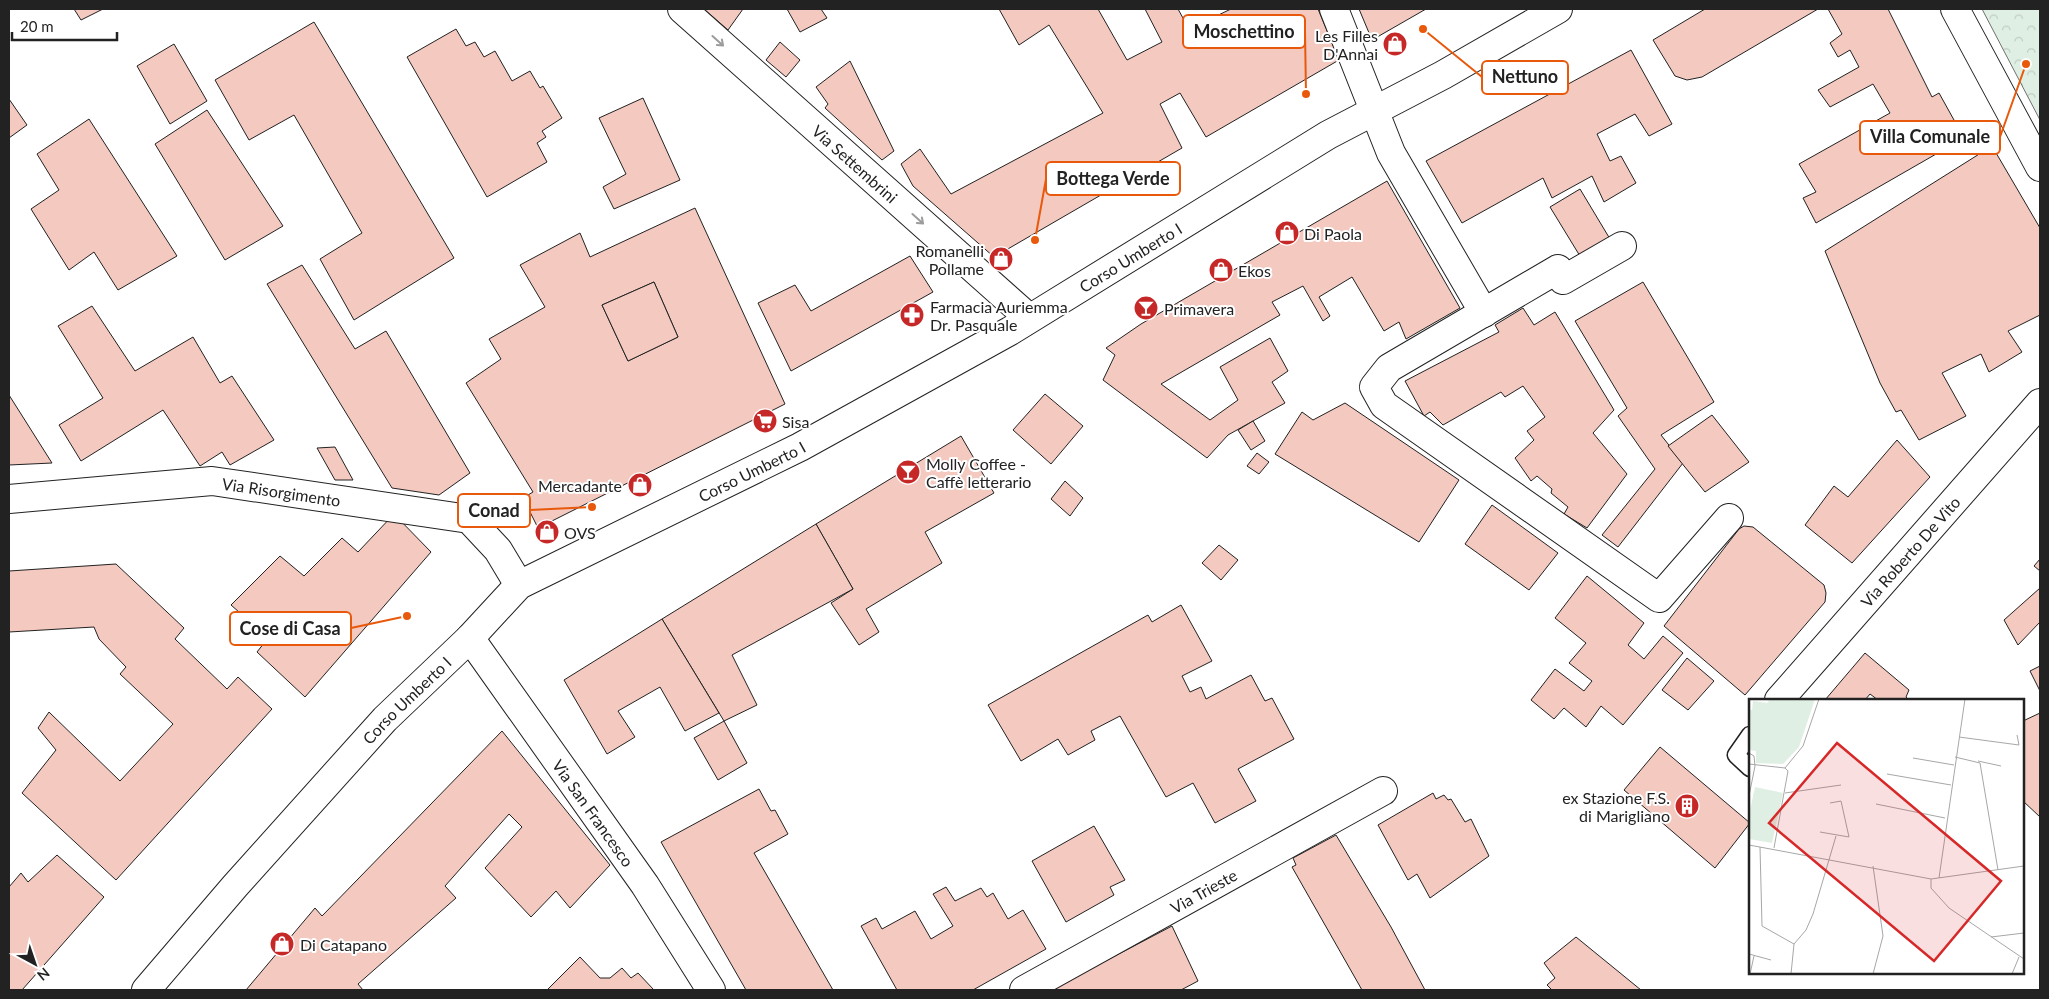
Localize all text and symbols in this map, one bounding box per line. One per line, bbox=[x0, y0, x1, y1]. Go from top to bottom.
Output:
scale bar bbox=[12, 10, 118, 42]
callout: Moschettino bbox=[1183, 15, 1305, 48]
text: 20 m bbox=[20, 17, 54, 35]
text: Moschettino bbox=[1193, 20, 1295, 42]
place label: Les Filles D'Annai bbox=[1315, 26, 1378, 63]
shop icon: Les Filles D'Annai bbox=[1382, 31, 1408, 57]
one-way arrow bbox=[711, 35, 724, 47]
callout: Nettuno bbox=[1482, 61, 1568, 94]
text: Nettuno bbox=[1492, 65, 1558, 87]
street label: Via Settembrini bbox=[809, 120, 902, 206]
callout: Villa Comunale bbox=[1860, 121, 2000, 154]
text: Villa Comunale bbox=[1869, 125, 1990, 147]
callout: Bottega Verde bbox=[1046, 162, 1180, 195]
text: Bottega Verde bbox=[1056, 167, 1170, 189]
one-way arrow bbox=[911, 213, 924, 225]
street label: Corso Umberto I bbox=[1075, 218, 1185, 296]
shop icon: Di Paola bbox=[1274, 220, 1300, 246]
place label: Di Paola bbox=[1304, 224, 1362, 243]
place label: Romanelli Pollame bbox=[916, 241, 984, 278]
shop icon: Romanelli Pollame bbox=[988, 246, 1014, 272]
shop icon: Ekos bbox=[1208, 257, 1234, 283]
place label: Ekos bbox=[1238, 261, 1271, 280]
bar icon: Primavera bbox=[1133, 295, 1159, 321]
place label: Farmacia Auriemma Dr. Pasquale bbox=[930, 297, 1068, 334]
place label: Primavera bbox=[1164, 299, 1234, 318]
pharmacy icon: Farmacia Auriemma Dr. Pasquale bbox=[899, 302, 925, 328]
supermarket icon: Sisa bbox=[752, 408, 778, 434]
place label: Sisa bbox=[782, 412, 809, 431]
street label: Corso Umberto I bbox=[695, 437, 808, 505]
place label: Molly Coffee - Caffè letterario bbox=[926, 454, 1031, 491]
bar icon: Molly Coffee - Caffè letterario bbox=[895, 459, 921, 485]
shop icon: Mercadante bbox=[627, 472, 653, 498]
street label: Via Risorgimento bbox=[221, 473, 342, 509]
place label: Mercadante bbox=[538, 476, 622, 495]
street label: Via Roberto De Vito bbox=[1856, 492, 1963, 610]
callout: Conad bbox=[458, 494, 530, 527]
text: Conad bbox=[468, 499, 520, 521]
shop icon: OVS bbox=[534, 519, 560, 545]
place label: OVS bbox=[564, 523, 596, 542]
callout: Cose di Casa bbox=[230, 612, 351, 645]
text: Cose di Casa bbox=[239, 617, 341, 639]
street label: Corso Umberto I bbox=[358, 652, 455, 748]
inset map bbox=[1749, 699, 2024, 974]
street label: Via San Francesco bbox=[549, 755, 638, 870]
place label: ex Stazione F.S. di Marigliano bbox=[1562, 788, 1670, 825]
building icon: ex Stazione F.S. di Marigliano bbox=[1674, 793, 1700, 819]
street label: Via Trieste bbox=[1167, 865, 1240, 917]
shop icon: Di Catapano bbox=[269, 931, 295, 957]
place label: Di Catapano bbox=[300, 935, 387, 954]
north arrow bbox=[10, 939, 60, 989]
text: N bbox=[34, 964, 53, 984]

